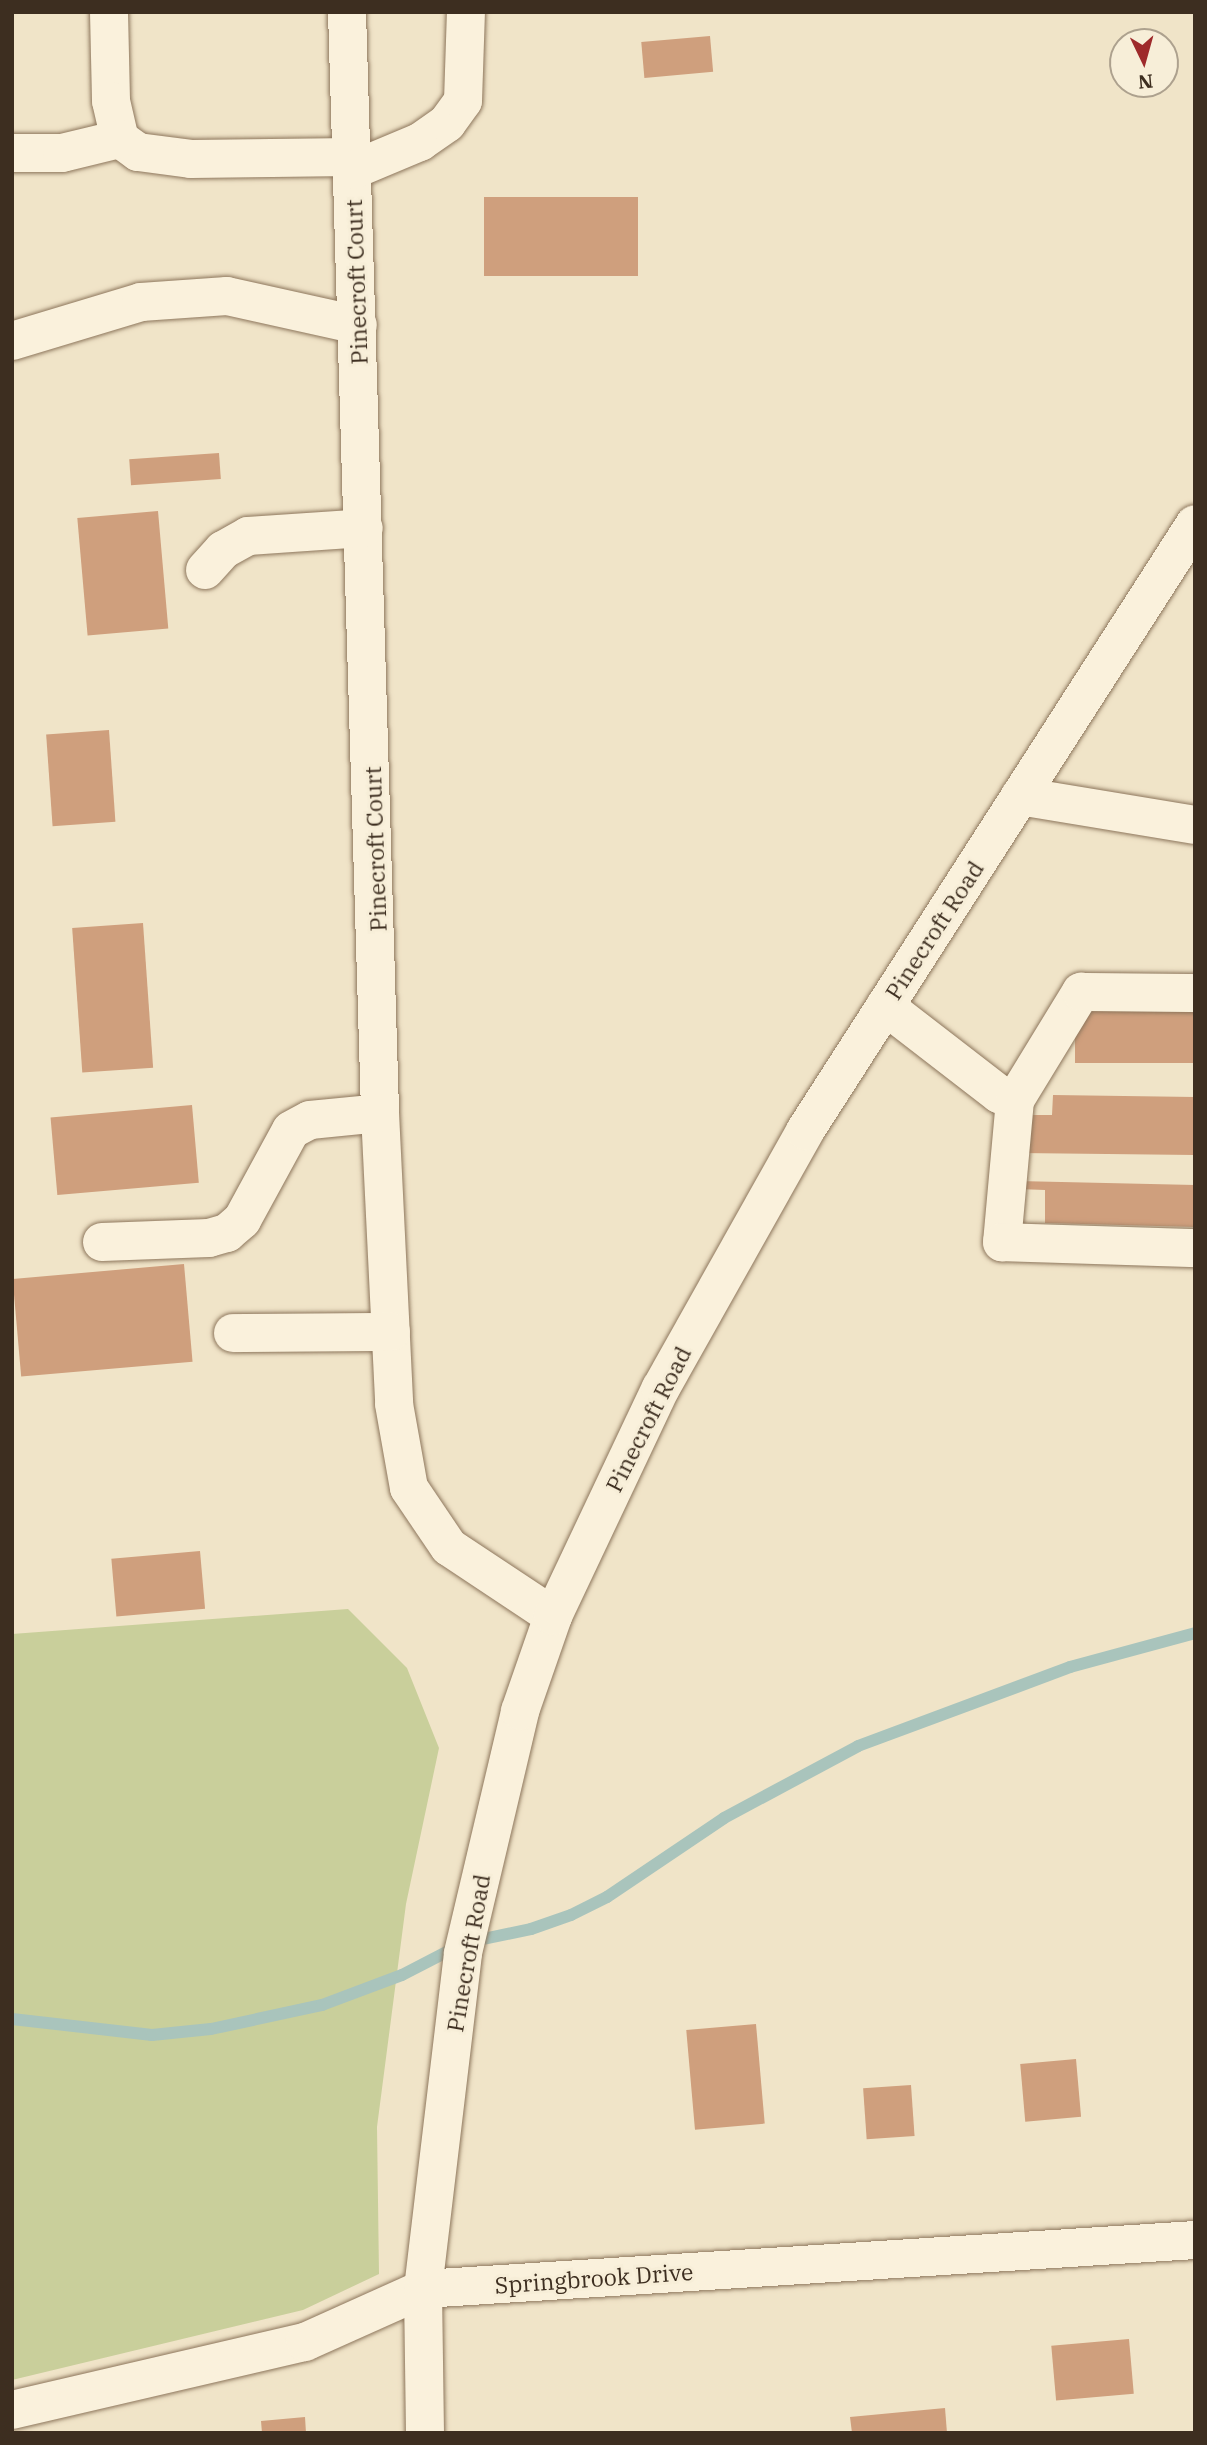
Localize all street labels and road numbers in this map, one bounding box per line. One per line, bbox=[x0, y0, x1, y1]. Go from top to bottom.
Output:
street label: Pinecroft Court bbox=[339, 199, 373, 365]
street label: Pinecroft Court bbox=[358, 766, 392, 932]
street label: Pinecroft Road bbox=[879, 856, 989, 1004]
street label: Pinecroft Road bbox=[599, 1342, 697, 1496]
street label: Pinecroft Road bbox=[441, 1872, 495, 2034]
street label: Springbrook Drive bbox=[494, 2257, 694, 2299]

